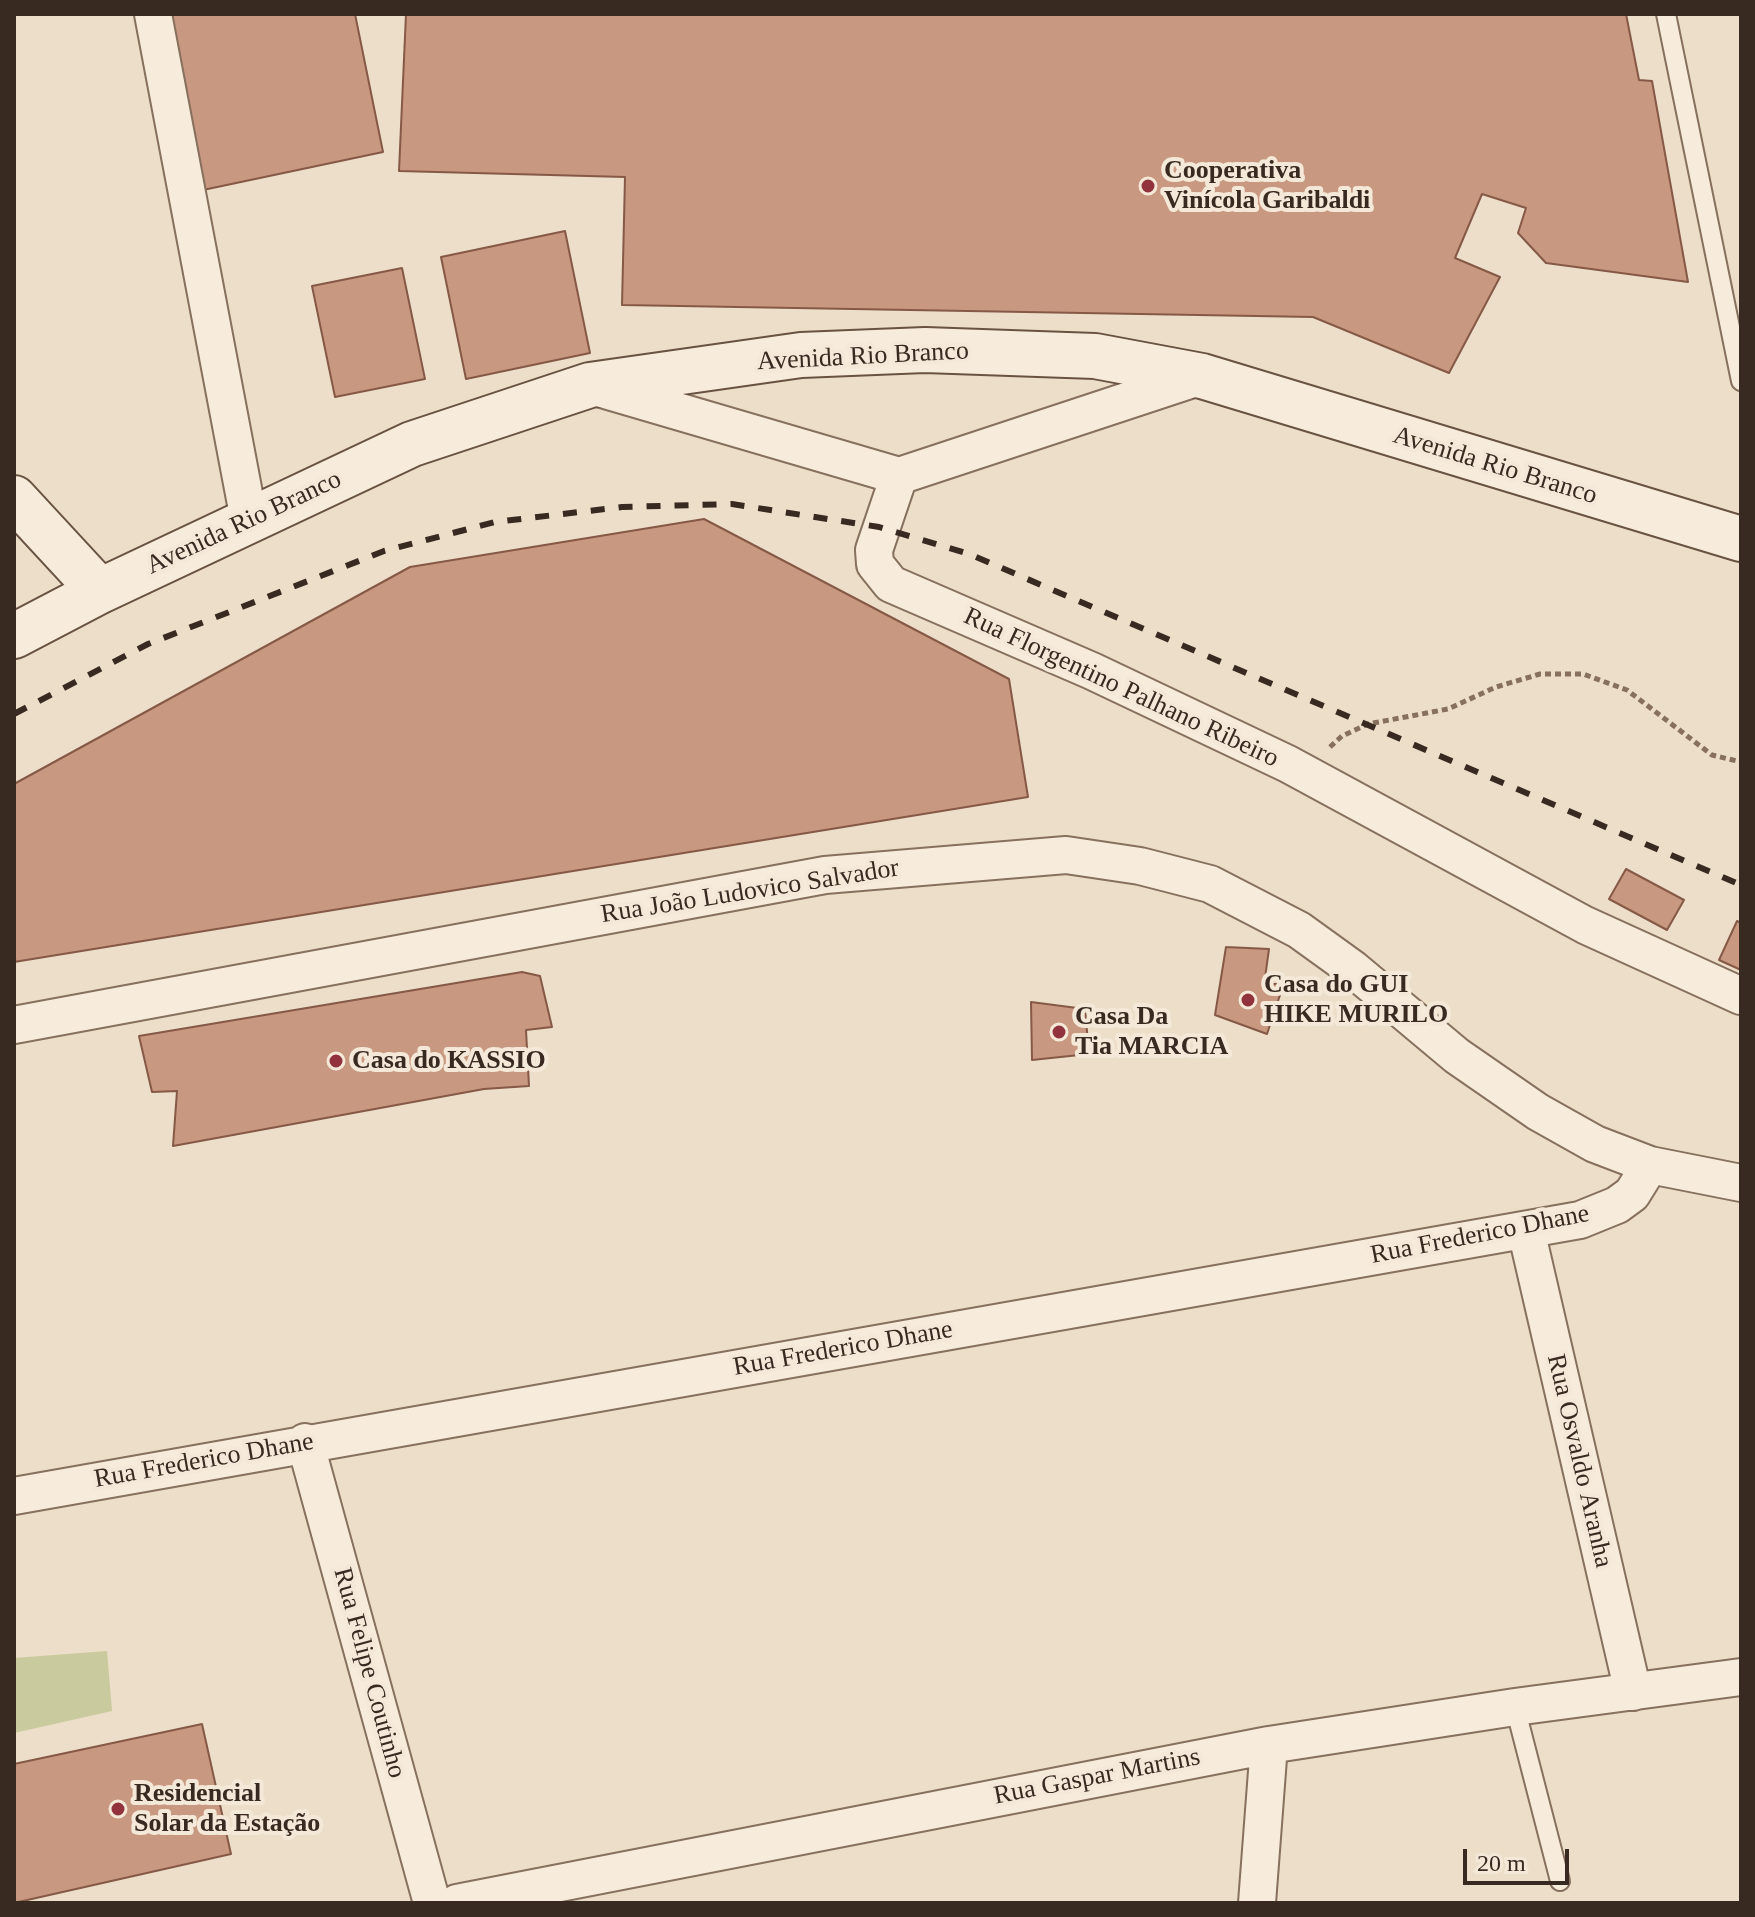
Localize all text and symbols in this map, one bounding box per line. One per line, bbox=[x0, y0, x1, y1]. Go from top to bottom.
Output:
place label: Cooperativa Vinícola Garibaldi bbox=[1164, 155, 1370, 216]
marker: Cooperativa Vinícola Garibaldi bbox=[1139, 177, 1157, 195]
street label: Avenida Rio Branco bbox=[756, 336, 970, 378]
street label: Avenida Rio Branco bbox=[1389, 420, 1601, 512]
street label: Avenida Rio Branco bbox=[141, 464, 347, 582]
street label: Rua Florgentino Palhano Ribeiro bbox=[959, 601, 1283, 775]
street label: Rua João Ludovico Salvador bbox=[599, 853, 901, 931]
place label: Casa do GUI HIKE MURILO bbox=[1264, 969, 1448, 1030]
marker: Casa do GUI HIKE MURILO bbox=[1239, 991, 1257, 1009]
place label: Casa Da Tia MARCIA bbox=[1075, 1001, 1228, 1062]
marker: Casa Da Tia MARCIA bbox=[1050, 1023, 1068, 1041]
place label: Casa do KASSIO bbox=[352, 1045, 546, 1077]
marker: Casa do KASSIO bbox=[327, 1052, 345, 1070]
street label: Rua Frederico Dhane bbox=[1368, 1198, 1592, 1272]
street label: Rua Frederico Dhane bbox=[731, 1314, 955, 1384]
street label: Rua Osvaldo Aranha bbox=[1539, 1351, 1619, 1571]
street label: Rua Frederico Dhane bbox=[92, 1426, 316, 1496]
street label: Rua Felipe Coutinho bbox=[326, 1564, 412, 1782]
street label: Rua Gaspar Martins bbox=[991, 1742, 1203, 1812]
place label: Residencial Solar da Estação bbox=[134, 1778, 320, 1840]
marker: Residencial Solar da Estação bbox=[109, 1800, 127, 1818]
scale bar bbox=[1467, 1833, 1573, 1883]
text: 20 m bbox=[1477, 1850, 1526, 1876]

